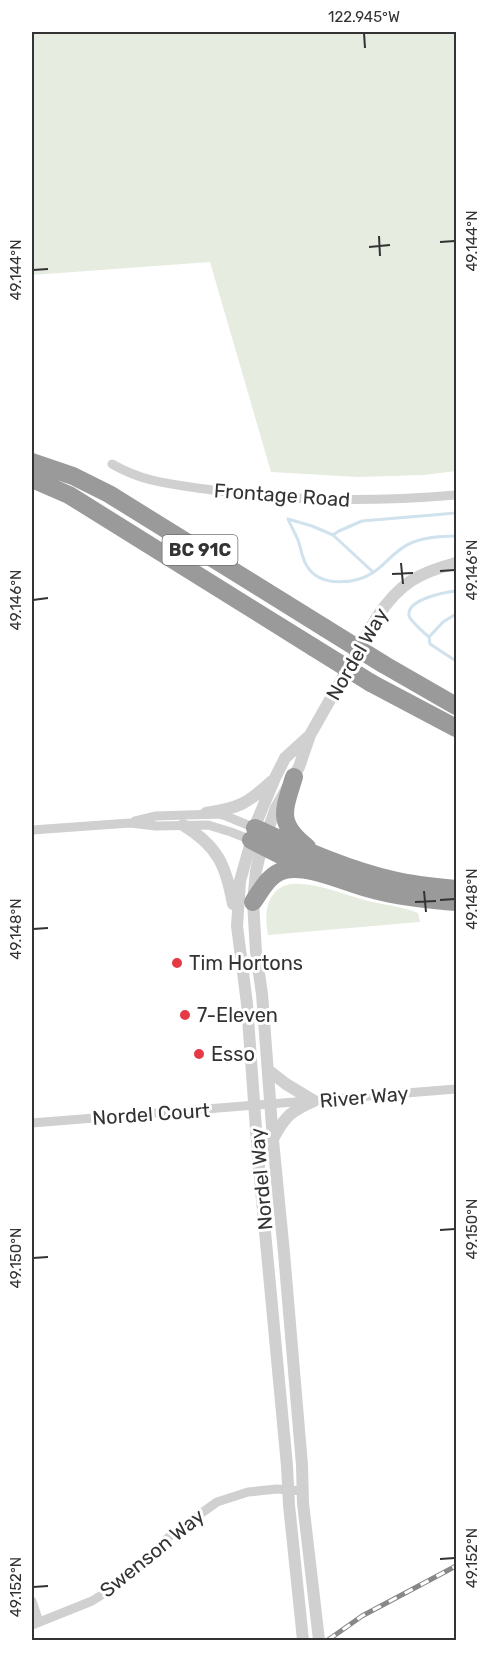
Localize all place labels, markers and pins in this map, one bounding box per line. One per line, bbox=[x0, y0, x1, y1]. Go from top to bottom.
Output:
place label: Tim Hortons bbox=[189, 951, 303, 975]
marker: Tim Hortons bbox=[170, 956, 184, 970]
place label: 7-Eleven bbox=[197, 1003, 278, 1027]
marker: 7-Eleven bbox=[178, 1008, 192, 1022]
place label: Esso bbox=[211, 1042, 255, 1066]
marker: Esso bbox=[192, 1047, 206, 1061]

